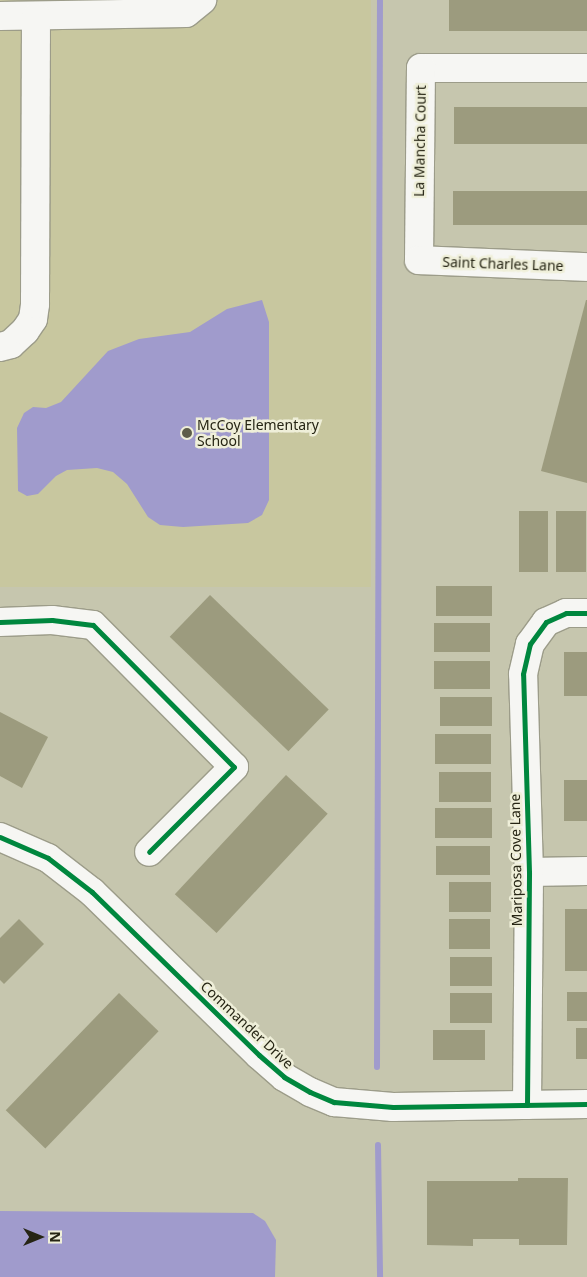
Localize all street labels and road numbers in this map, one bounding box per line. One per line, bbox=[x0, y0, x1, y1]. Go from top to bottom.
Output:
street label: La Mancha Court bbox=[411, 85, 429, 197]
street label: Saint Charles Lane bbox=[442, 253, 564, 275]
street label: Mariposa Cove Lane bbox=[506, 794, 526, 926]
street label: Commander Drive bbox=[197, 978, 297, 1072]

